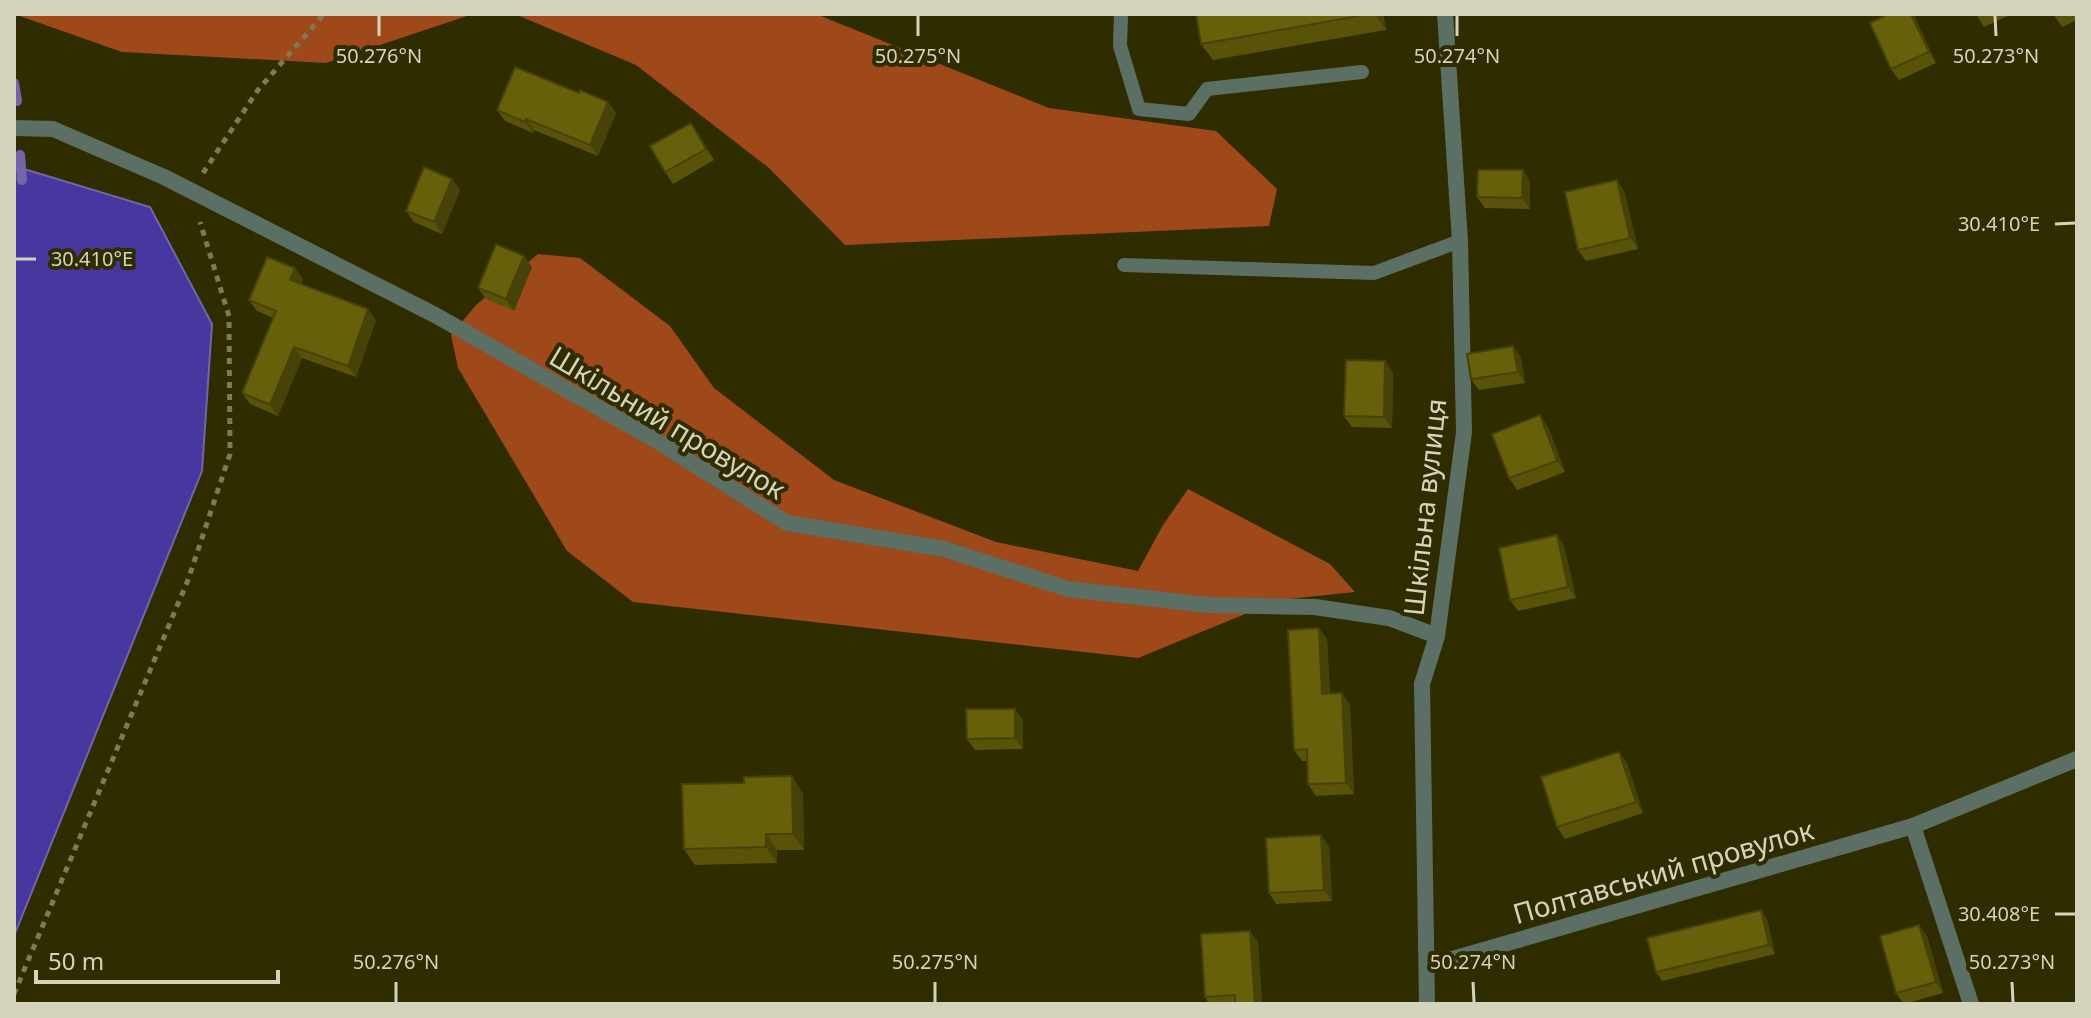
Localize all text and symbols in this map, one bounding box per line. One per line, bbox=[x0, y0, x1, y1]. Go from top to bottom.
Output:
text: 50.276°N bbox=[336, 42, 422, 69]
text: 50.275°N bbox=[875, 42, 961, 69]
text: 50.274°N bbox=[1414, 42, 1500, 69]
text: 50.273°N bbox=[1953, 42, 2039, 69]
text: 30.410°E bbox=[1958, 210, 2040, 237]
text: 30.410°E bbox=[51, 245, 133, 272]
street label: Шкільний провулок bbox=[543, 336, 793, 508]
street label: Шкільна вулиця bbox=[1394, 396, 1454, 618]
street label: Полтавський провулок bbox=[1508, 810, 1818, 932]
text: 30.408°E bbox=[1958, 900, 2040, 927]
scale bar bbox=[36, 934, 278, 984]
text: 50 m bbox=[48, 944, 104, 977]
text: 50.276°N bbox=[353, 948, 439, 975]
text: 50.275°N bbox=[892, 948, 978, 975]
text: 50.274°N bbox=[1430, 948, 1516, 975]
text: 50.273°N bbox=[1969, 948, 2055, 975]

